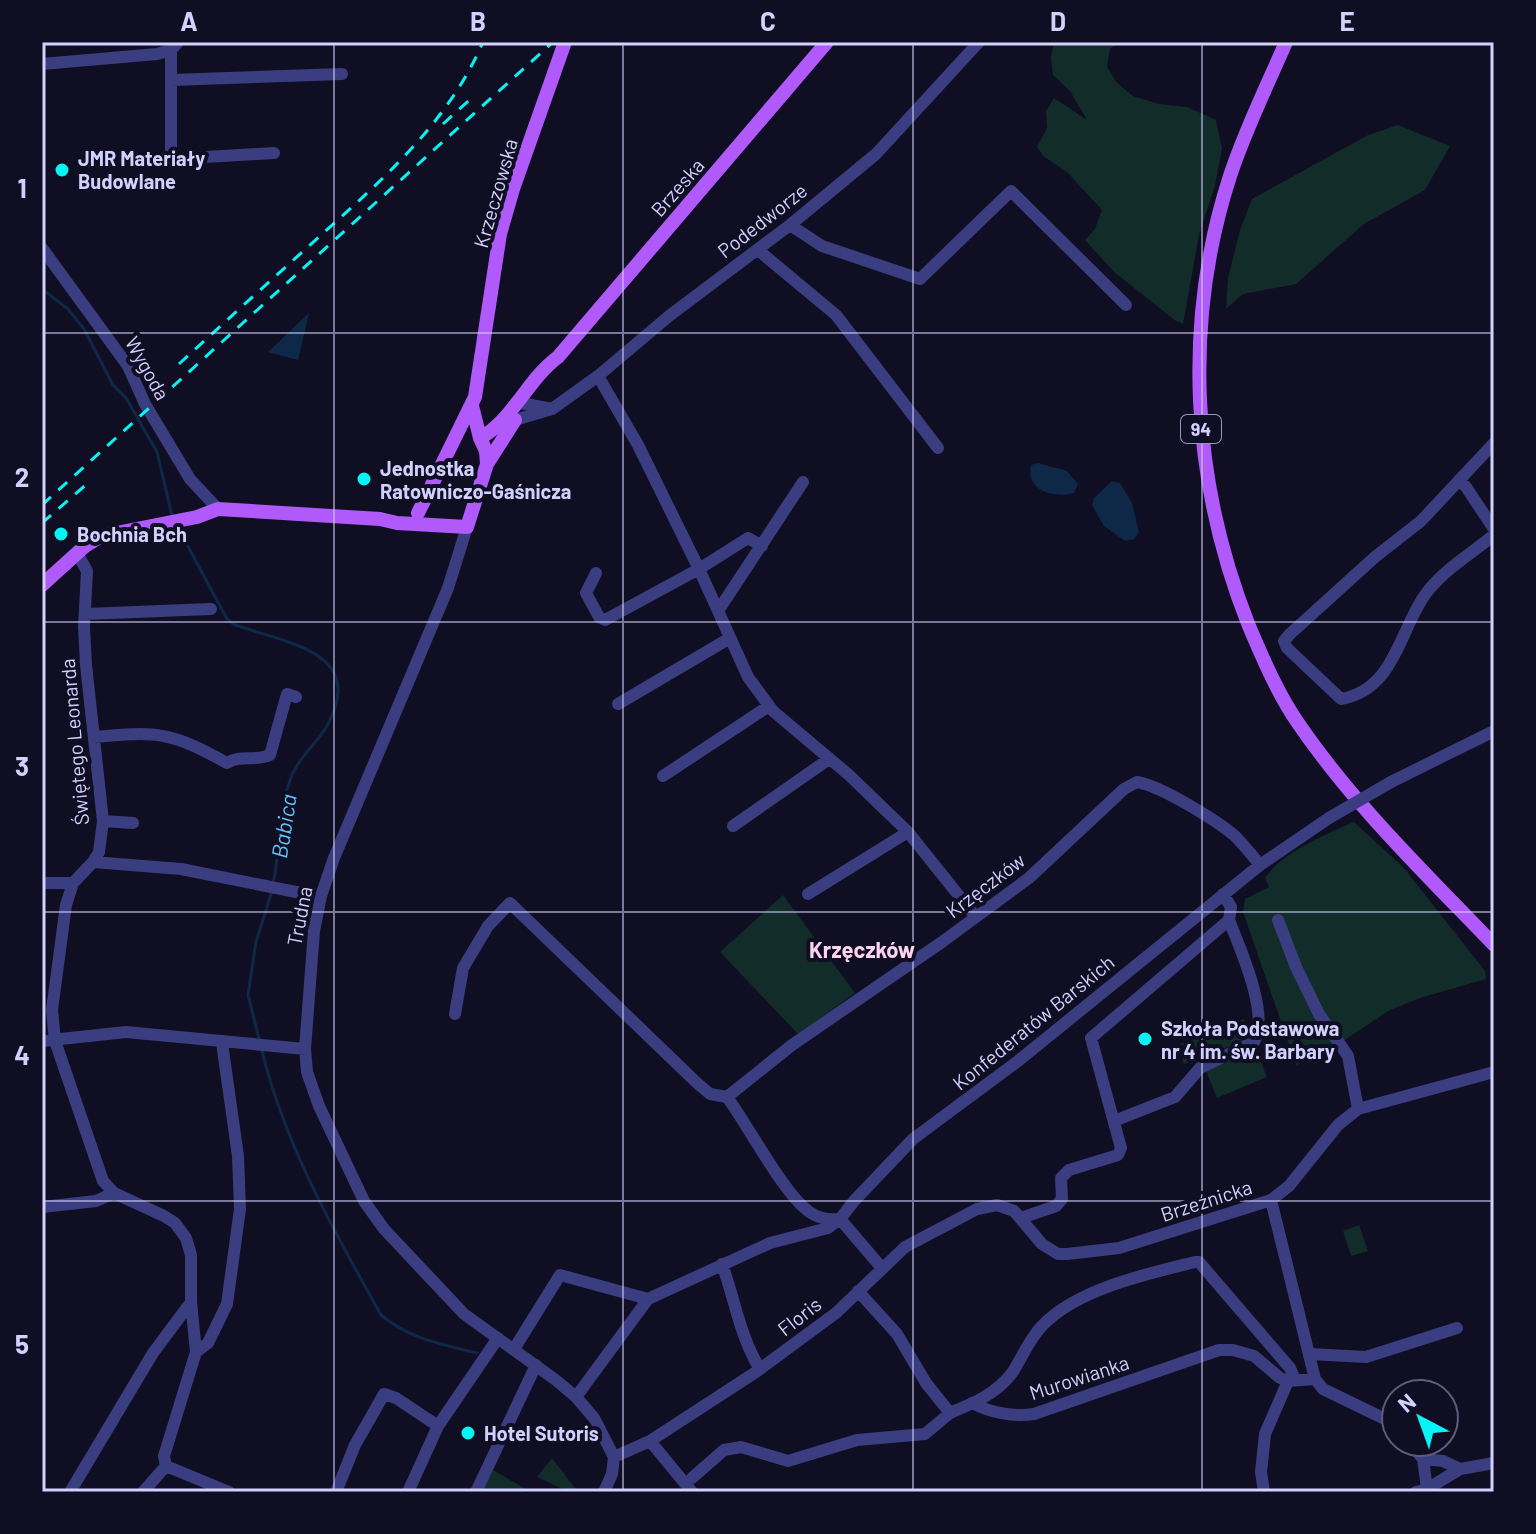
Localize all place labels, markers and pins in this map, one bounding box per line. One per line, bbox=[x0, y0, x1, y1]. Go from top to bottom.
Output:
place label: JMR Materiały Budowlane bbox=[78, 146, 205, 193]
marker: JMR Materiały Budowlane bbox=[53, 161, 71, 179]
place label: Jednostka Ratowniczo-Gaśnicza bbox=[380, 456, 571, 503]
marker: Jednostka Ratowniczo-Gaśnicza bbox=[355, 470, 373, 488]
place label: Bochnia Bch bbox=[77, 522, 187, 546]
marker: Bochnia Bch bbox=[52, 525, 70, 543]
place label: Szkoła Podstawowa nr 4 im. św. Barbary bbox=[1161, 1016, 1339, 1063]
marker: Szkoła Podstawowa nr 4 im. św. Barbary bbox=[1136, 1030, 1154, 1048]
place label: Hotel Sutoris bbox=[484, 1421, 599, 1445]
marker: Hotel Sutoris bbox=[459, 1424, 477, 1442]

